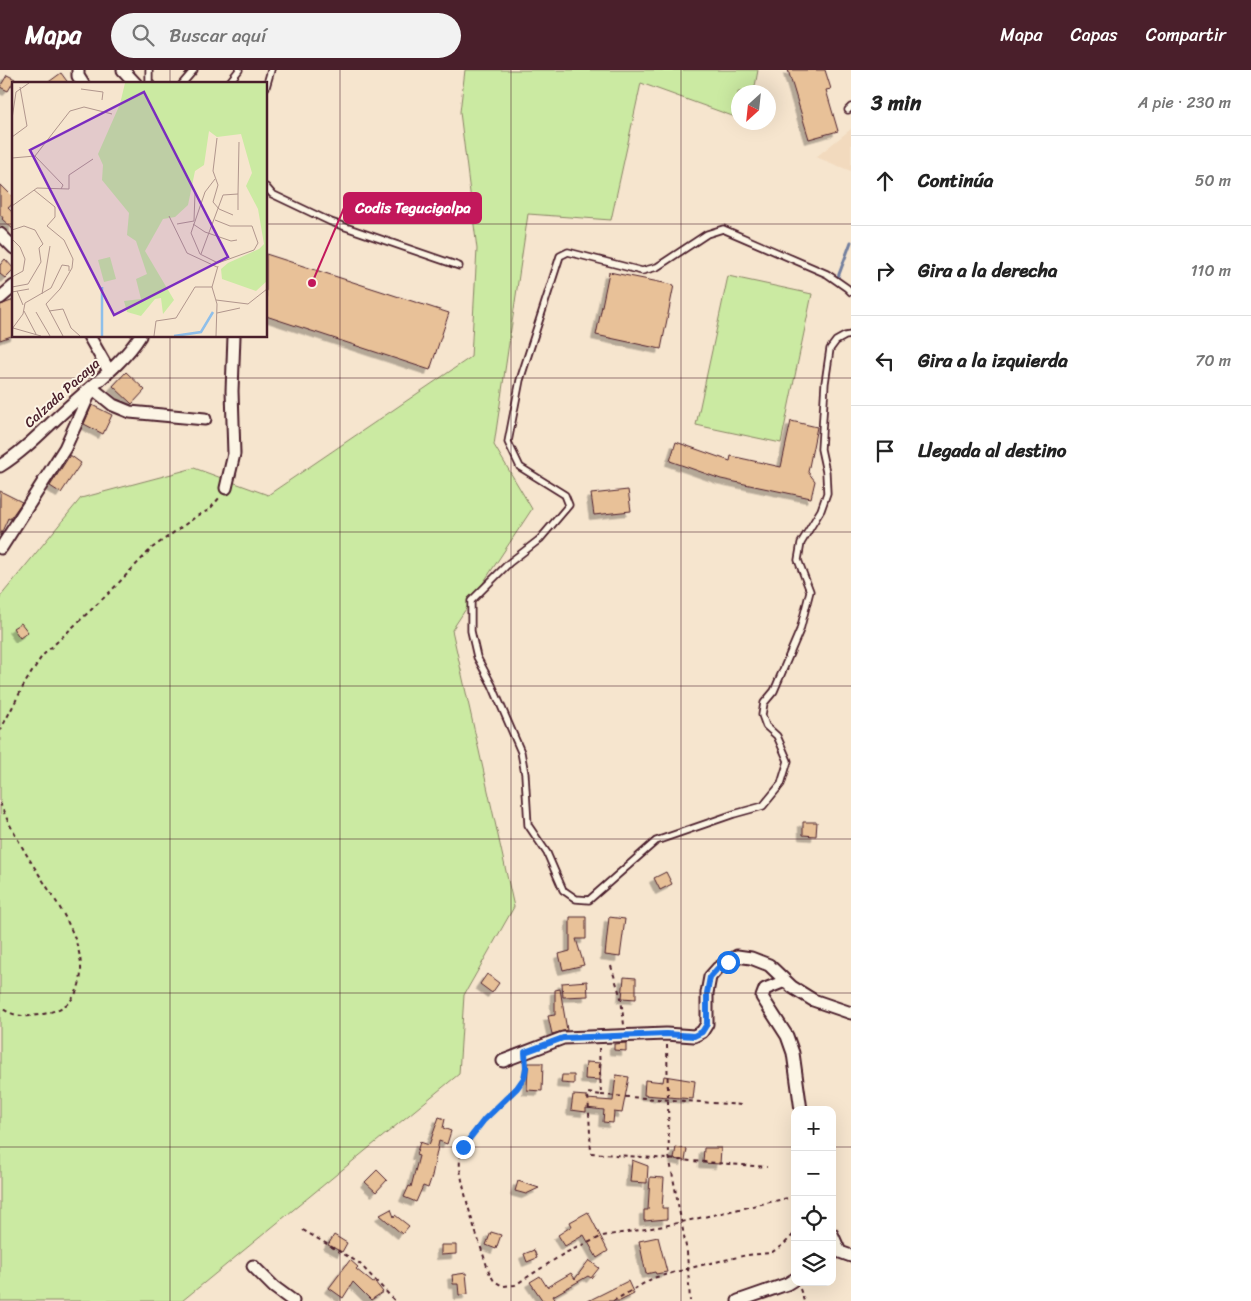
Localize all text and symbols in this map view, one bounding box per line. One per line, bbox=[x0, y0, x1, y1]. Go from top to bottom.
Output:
search box bbox=[111, 13, 461, 58]
text: Mapa bbox=[25, 14, 81, 56]
text: Buscar aquí bbox=[169, 19, 266, 52]
text: Mapa bbox=[1000, 19, 1043, 51]
text: Capas bbox=[1071, 19, 1118, 51]
text: Compartir bbox=[1146, 19, 1226, 51]
icon: search bbox=[129, 21, 157, 49]
inset map bbox=[12, 82, 268, 338]
text: 3 min bbox=[871, 84, 921, 122]
north arrow bbox=[731, 85, 776, 130]
text: A pie · 230 m bbox=[1138, 88, 1231, 117]
text: Continúa bbox=[918, 164, 993, 197]
text: 50 m bbox=[1195, 166, 1231, 195]
icon: ahead bbox=[871, 167, 899, 195]
callout: Codis Tegucigalpa bbox=[344, 193, 481, 223]
text: Codis Tegucigalpa bbox=[354, 195, 471, 221]
text: Gira a la derecha bbox=[918, 254, 1057, 287]
text: 110 m bbox=[1191, 256, 1231, 285]
icon: right bbox=[871, 257, 899, 285]
text: Gira a la izquierda bbox=[918, 344, 1068, 377]
text: 70 m bbox=[1195, 346, 1231, 375]
icon: left bbox=[871, 347, 899, 375]
street label: Calzada Pacaya bbox=[18, 352, 106, 434]
text: Llegada al destino bbox=[918, 434, 1067, 467]
icon: arrive bbox=[871, 437, 899, 465]
route start bbox=[717, 951, 740, 974]
map controls bbox=[791, 1106, 836, 1286]
button: + bbox=[791, 1106, 836, 1151]
route end bbox=[452, 1136, 475, 1159]
button: − bbox=[791, 1151, 836, 1196]
button: locate bbox=[791, 1196, 836, 1241]
button: layers bbox=[791, 1241, 836, 1286]

